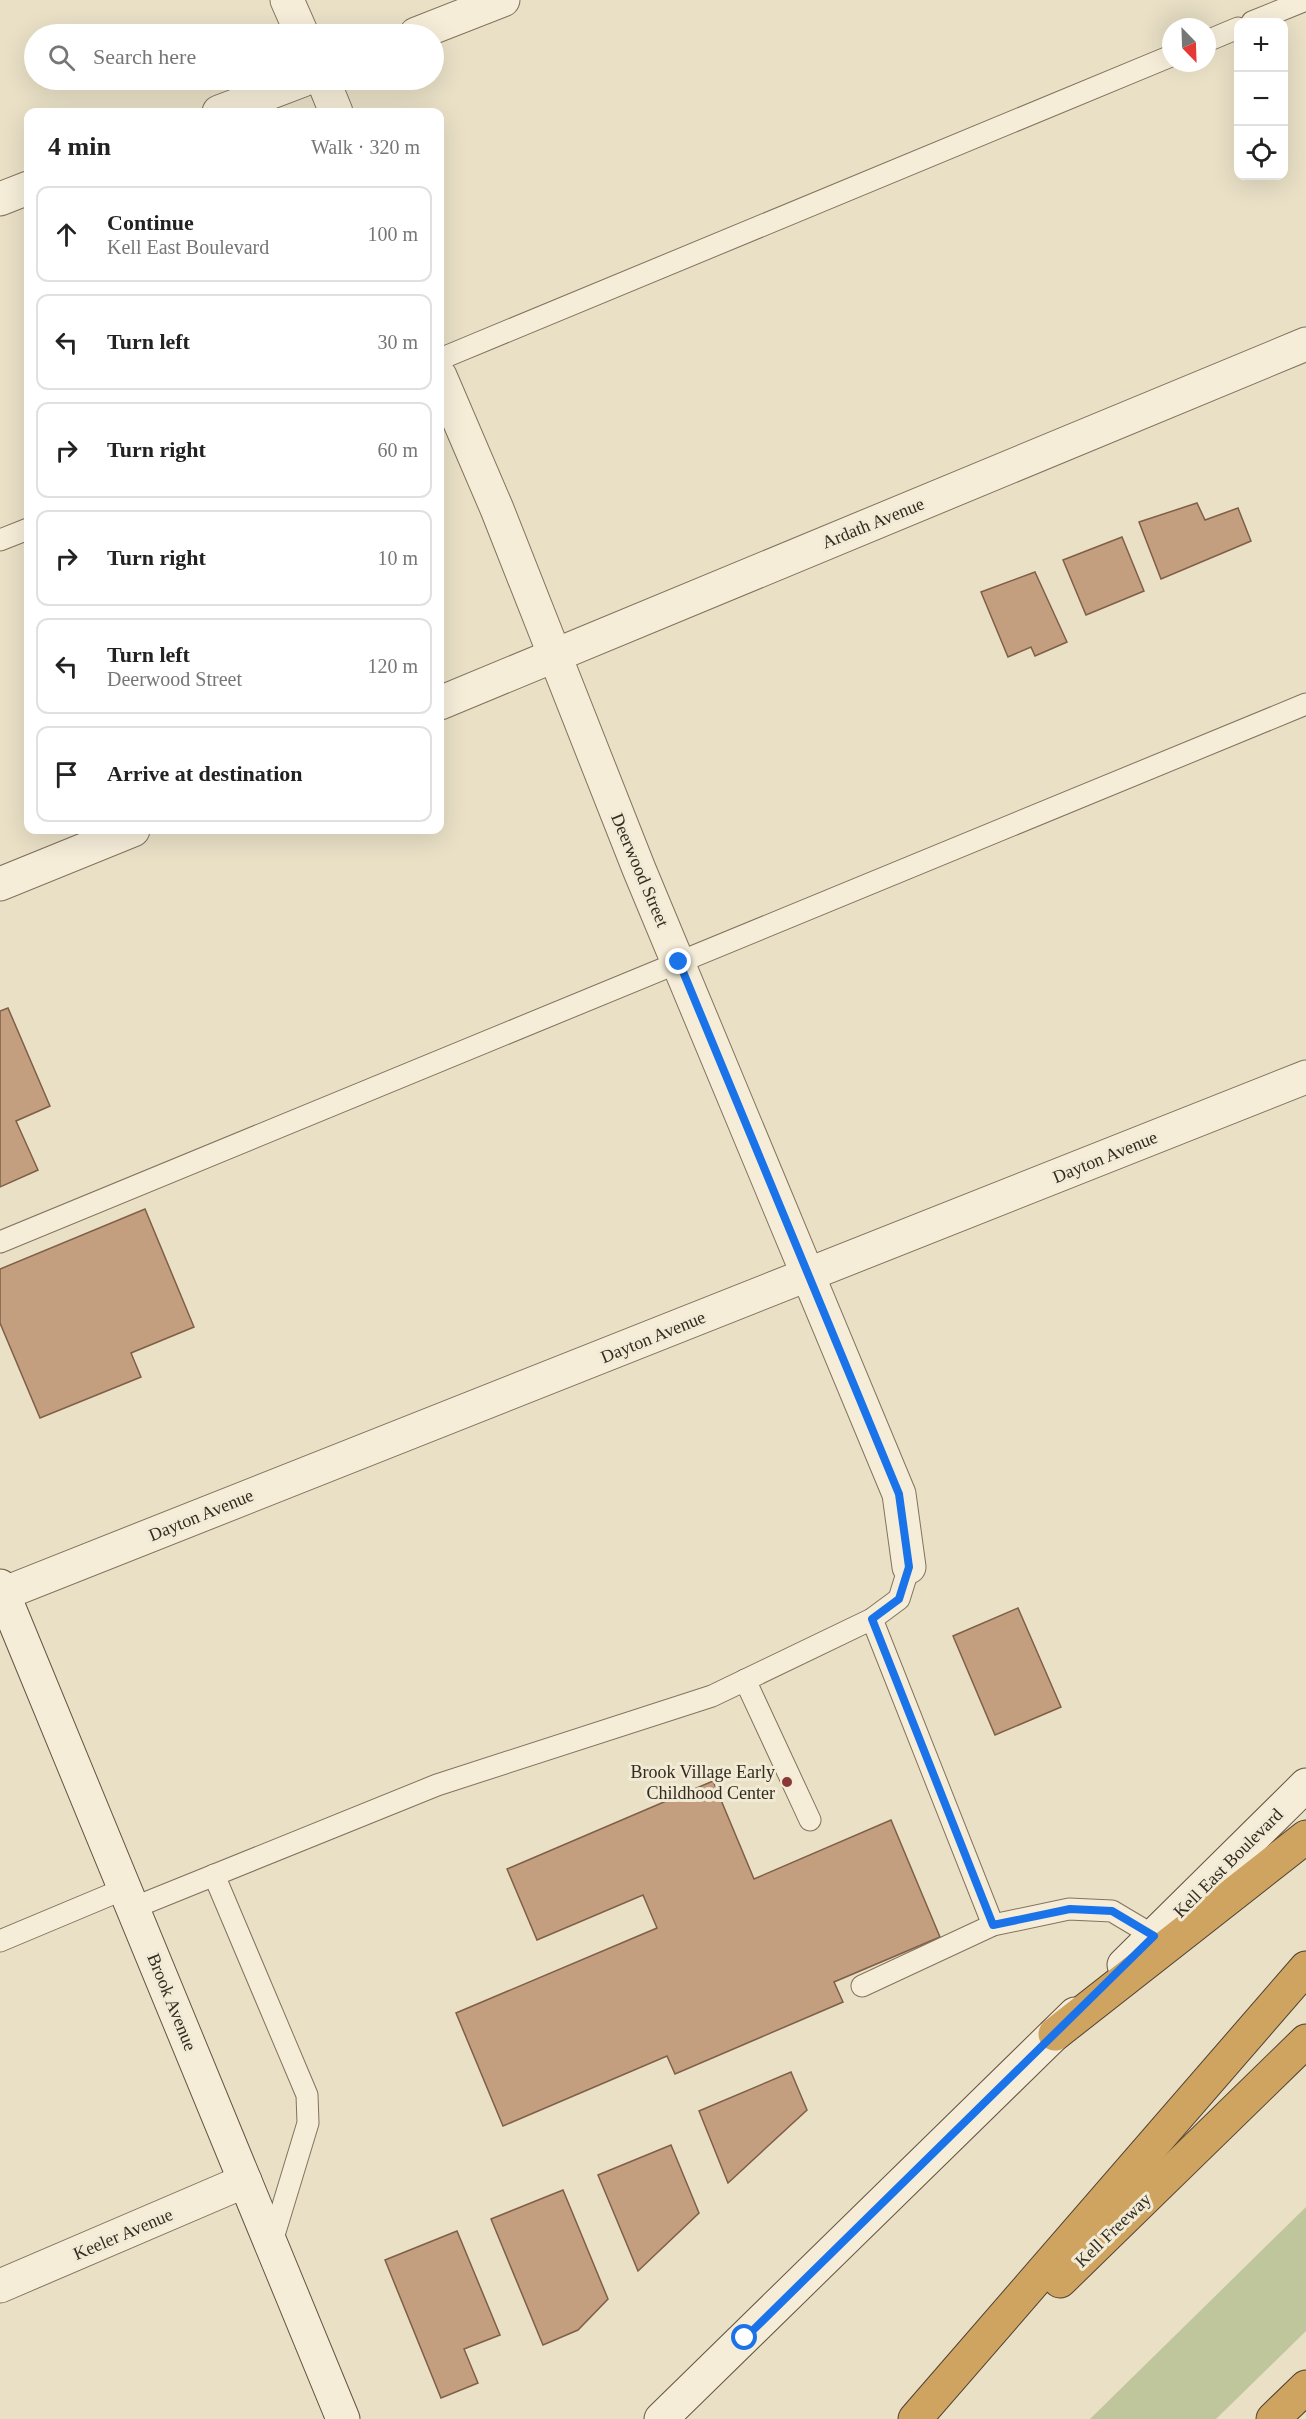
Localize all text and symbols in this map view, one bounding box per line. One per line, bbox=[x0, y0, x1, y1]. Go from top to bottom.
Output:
north arrow bbox=[1162, 18, 1216, 72]
map controls bbox=[1234, 18, 1288, 180]
button: + bbox=[1234, 18, 1288, 72]
search box bbox=[24, 24, 444, 90]
icon: search bbox=[45, 41, 78, 74]
text: Search here bbox=[93, 44, 196, 69]
button: − bbox=[1234, 72, 1288, 126]
button: locate bbox=[1234, 126, 1288, 180]
text: 4 min bbox=[48, 132, 111, 161]
text: Walk · 320 m bbox=[311, 136, 420, 158]
text: Continue bbox=[107, 210, 194, 235]
icon: ahead bbox=[50, 218, 83, 251]
text: 100 m bbox=[367, 223, 418, 245]
text: Kell East Boulevard bbox=[107, 236, 269, 258]
icon: left bbox=[50, 326, 83, 359]
text: Turn left bbox=[107, 329, 190, 354]
text: 30 m bbox=[377, 331, 418, 353]
icon: right bbox=[50, 434, 83, 467]
text: Turn right bbox=[107, 437, 206, 462]
text: 60 m bbox=[377, 439, 418, 461]
street label: Ardath Avenue bbox=[819, 493, 927, 553]
icon: right bbox=[50, 542, 83, 575]
text: Turn right bbox=[107, 545, 206, 570]
text: 10 m bbox=[377, 547, 418, 569]
text: Turn left bbox=[107, 642, 190, 667]
icon: left bbox=[50, 650, 83, 683]
text: 120 m bbox=[367, 655, 418, 677]
text: Deerwood Street bbox=[107, 668, 242, 690]
icon: arrive bbox=[50, 758, 83, 791]
text: Arrive at destination bbox=[107, 761, 303, 786]
street label: Deerwood Street bbox=[607, 810, 673, 930]
route end bbox=[665, 948, 691, 974]
street label: Dayton Avenue bbox=[1050, 1127, 1160, 1187]
street label: Dayton Avenue bbox=[598, 1307, 708, 1367]
street label: Dayton Avenue bbox=[146, 1485, 256, 1545]
place label: Brook Village Early Childhood Center bbox=[630, 1762, 775, 1803]
marker: Brook Village Early Childhood Center bbox=[780, 1775, 794, 1789]
street label: Kell East Boulevard bbox=[1169, 1804, 1287, 1922]
street label: Brook Avenue bbox=[143, 1950, 201, 2054]
street label: Kell Freeway bbox=[1071, 2189, 1155, 2271]
street label: Keeler Avenue bbox=[70, 2204, 176, 2264]
route start bbox=[731, 2324, 757, 2350]

